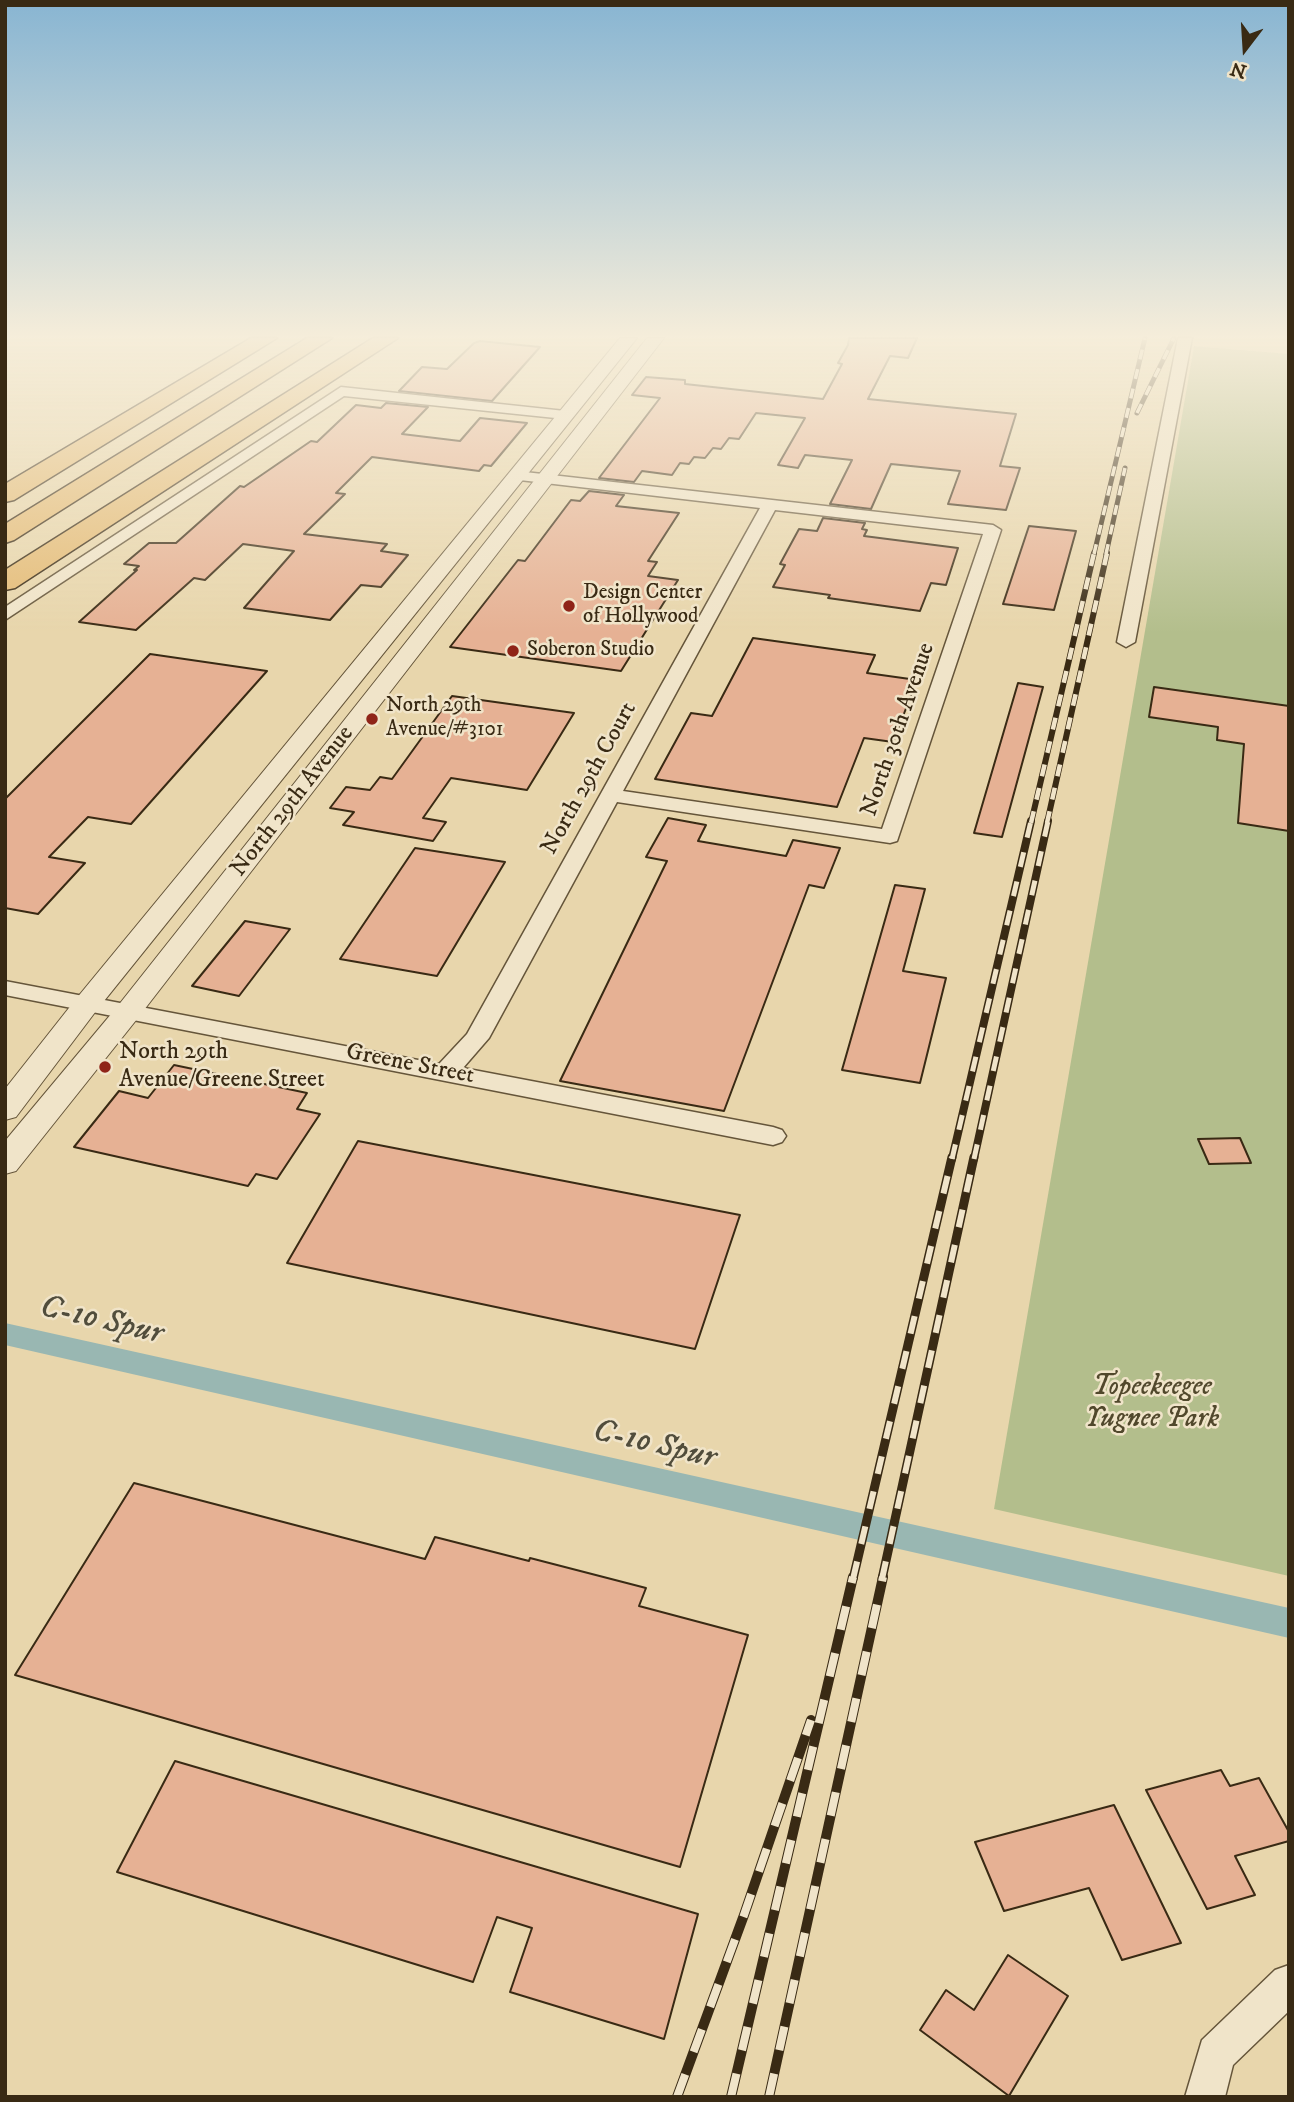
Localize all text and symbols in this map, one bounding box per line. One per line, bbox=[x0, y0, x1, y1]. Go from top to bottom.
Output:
north arrow bbox=[1210, 14, 1280, 84]
text: N bbox=[1228, 56, 1250, 83]
place label: Design Center of Hollywood bbox=[583, 581, 702, 631]
marker: Design Center of Hollywood bbox=[561, 598, 577, 614]
place label: Soberon Studio bbox=[527, 638, 654, 664]
street label: North 30th Avenue bbox=[856, 639, 942, 821]
marker: Soberon Studio bbox=[505, 643, 521, 659]
place label: North 29th Avenue/#3101 bbox=[386, 694, 504, 744]
street label: North 29th Court bbox=[536, 698, 644, 860]
marker: North 29th Avenue/#3101 bbox=[364, 711, 380, 727]
street label: North 29th Avenue bbox=[225, 721, 361, 883]
street label: Greene Street bbox=[344, 1038, 476, 1092]
place label: North 29th Avenue/Greene Street bbox=[119, 1039, 325, 1095]
marker: North 29th Avenue/Greene Street bbox=[97, 1059, 113, 1075]
water label: C-10 Spur bbox=[36, 1289, 166, 1355]
park label: Topeekeegee Yugnee Park bbox=[1085, 1371, 1219, 1437]
water label: C-10 Spur bbox=[589, 1413, 719, 1479]

